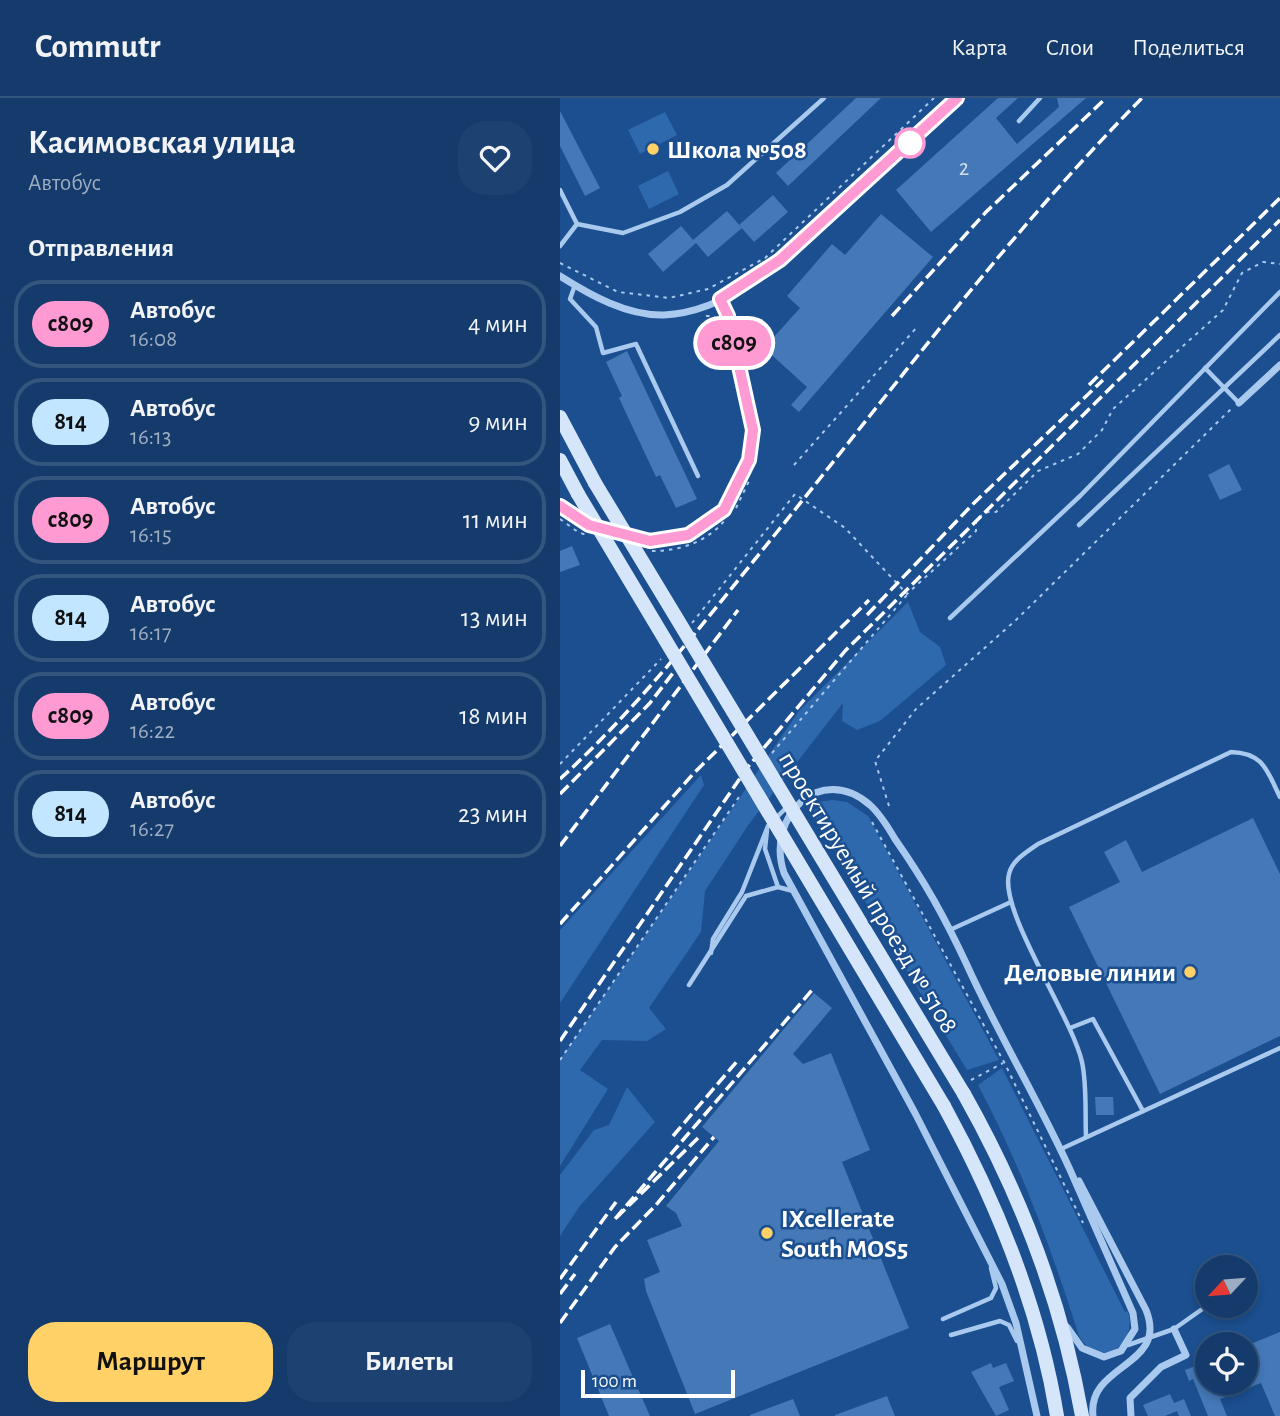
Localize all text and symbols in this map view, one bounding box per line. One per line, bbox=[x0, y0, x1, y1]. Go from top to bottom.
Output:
text: Commutr bbox=[35, 31, 161, 64]
text: Карта bbox=[951, 36, 1007, 60]
text: Слои bbox=[1045, 36, 1094, 60]
text: Поделиться bbox=[1132, 36, 1245, 60]
button: heart bbox=[458, 121, 532, 195]
text: Касимовская улица bbox=[28, 127, 296, 160]
unlabelled marker bbox=[895, 128, 925, 158]
place label: Школа №508 bbox=[667, 137, 807, 163]
marker: Школа №508 bbox=[645, 141, 661, 157]
house number: 2 bbox=[959, 157, 969, 180]
text: Автобус bbox=[28, 172, 101, 195]
text: Отправления bbox=[28, 235, 174, 261]
text: Автобус bbox=[130, 297, 216, 323]
text: 4 мин bbox=[468, 311, 528, 337]
text: с809 bbox=[48, 312, 93, 336]
line badge: с809 bbox=[685, 320, 783, 366]
text: 16:08 bbox=[130, 328, 177, 351]
text: с809 bbox=[711, 331, 757, 355]
text: Автобус bbox=[130, 395, 216, 421]
text: 9 мин bbox=[468, 409, 528, 435]
text: 814 bbox=[54, 410, 87, 434]
text: 16:13 bbox=[130, 426, 171, 449]
text: Автобус bbox=[130, 493, 216, 519]
text: 11 мин bbox=[463, 507, 528, 533]
text: с809 bbox=[48, 508, 93, 532]
text: 16:15 bbox=[130, 524, 172, 547]
text: Автобус bbox=[130, 591, 216, 617]
text: 13 мин bbox=[461, 605, 528, 631]
text: 814 bbox=[54, 606, 87, 630]
text: 16:17 bbox=[130, 622, 172, 645]
text: Автобус bbox=[130, 689, 216, 715]
text: 18 мин bbox=[459, 703, 528, 729]
text: с809 bbox=[48, 704, 93, 728]
text: 16:22 bbox=[130, 720, 175, 743]
street label: проектируемый проезд № 5108 bbox=[774, 747, 963, 1038]
text: Автобус bbox=[130, 787, 216, 813]
text: 23 мин bbox=[458, 801, 528, 827]
text: 814 bbox=[54, 802, 87, 826]
text: 16:27 bbox=[130, 818, 174, 841]
place label: Деловые линии bbox=[1004, 960, 1176, 986]
marker: Деловые линии bbox=[1182, 964, 1198, 980]
place label: IXcellerate South MOS5 bbox=[781, 1206, 908, 1262]
marker: IXcellerate South MOS5 bbox=[759, 1225, 775, 1241]
north arrow bbox=[1195, 1255, 1258, 1318]
map controls bbox=[1195, 1255, 1258, 1395]
button: Маршрут bbox=[28, 1322, 273, 1402]
button: Билеты bbox=[287, 1322, 532, 1402]
button: locate bbox=[1195, 1332, 1258, 1395]
scale bar bbox=[581, 1367, 735, 1399]
text: 100 m bbox=[592, 1372, 637, 1391]

